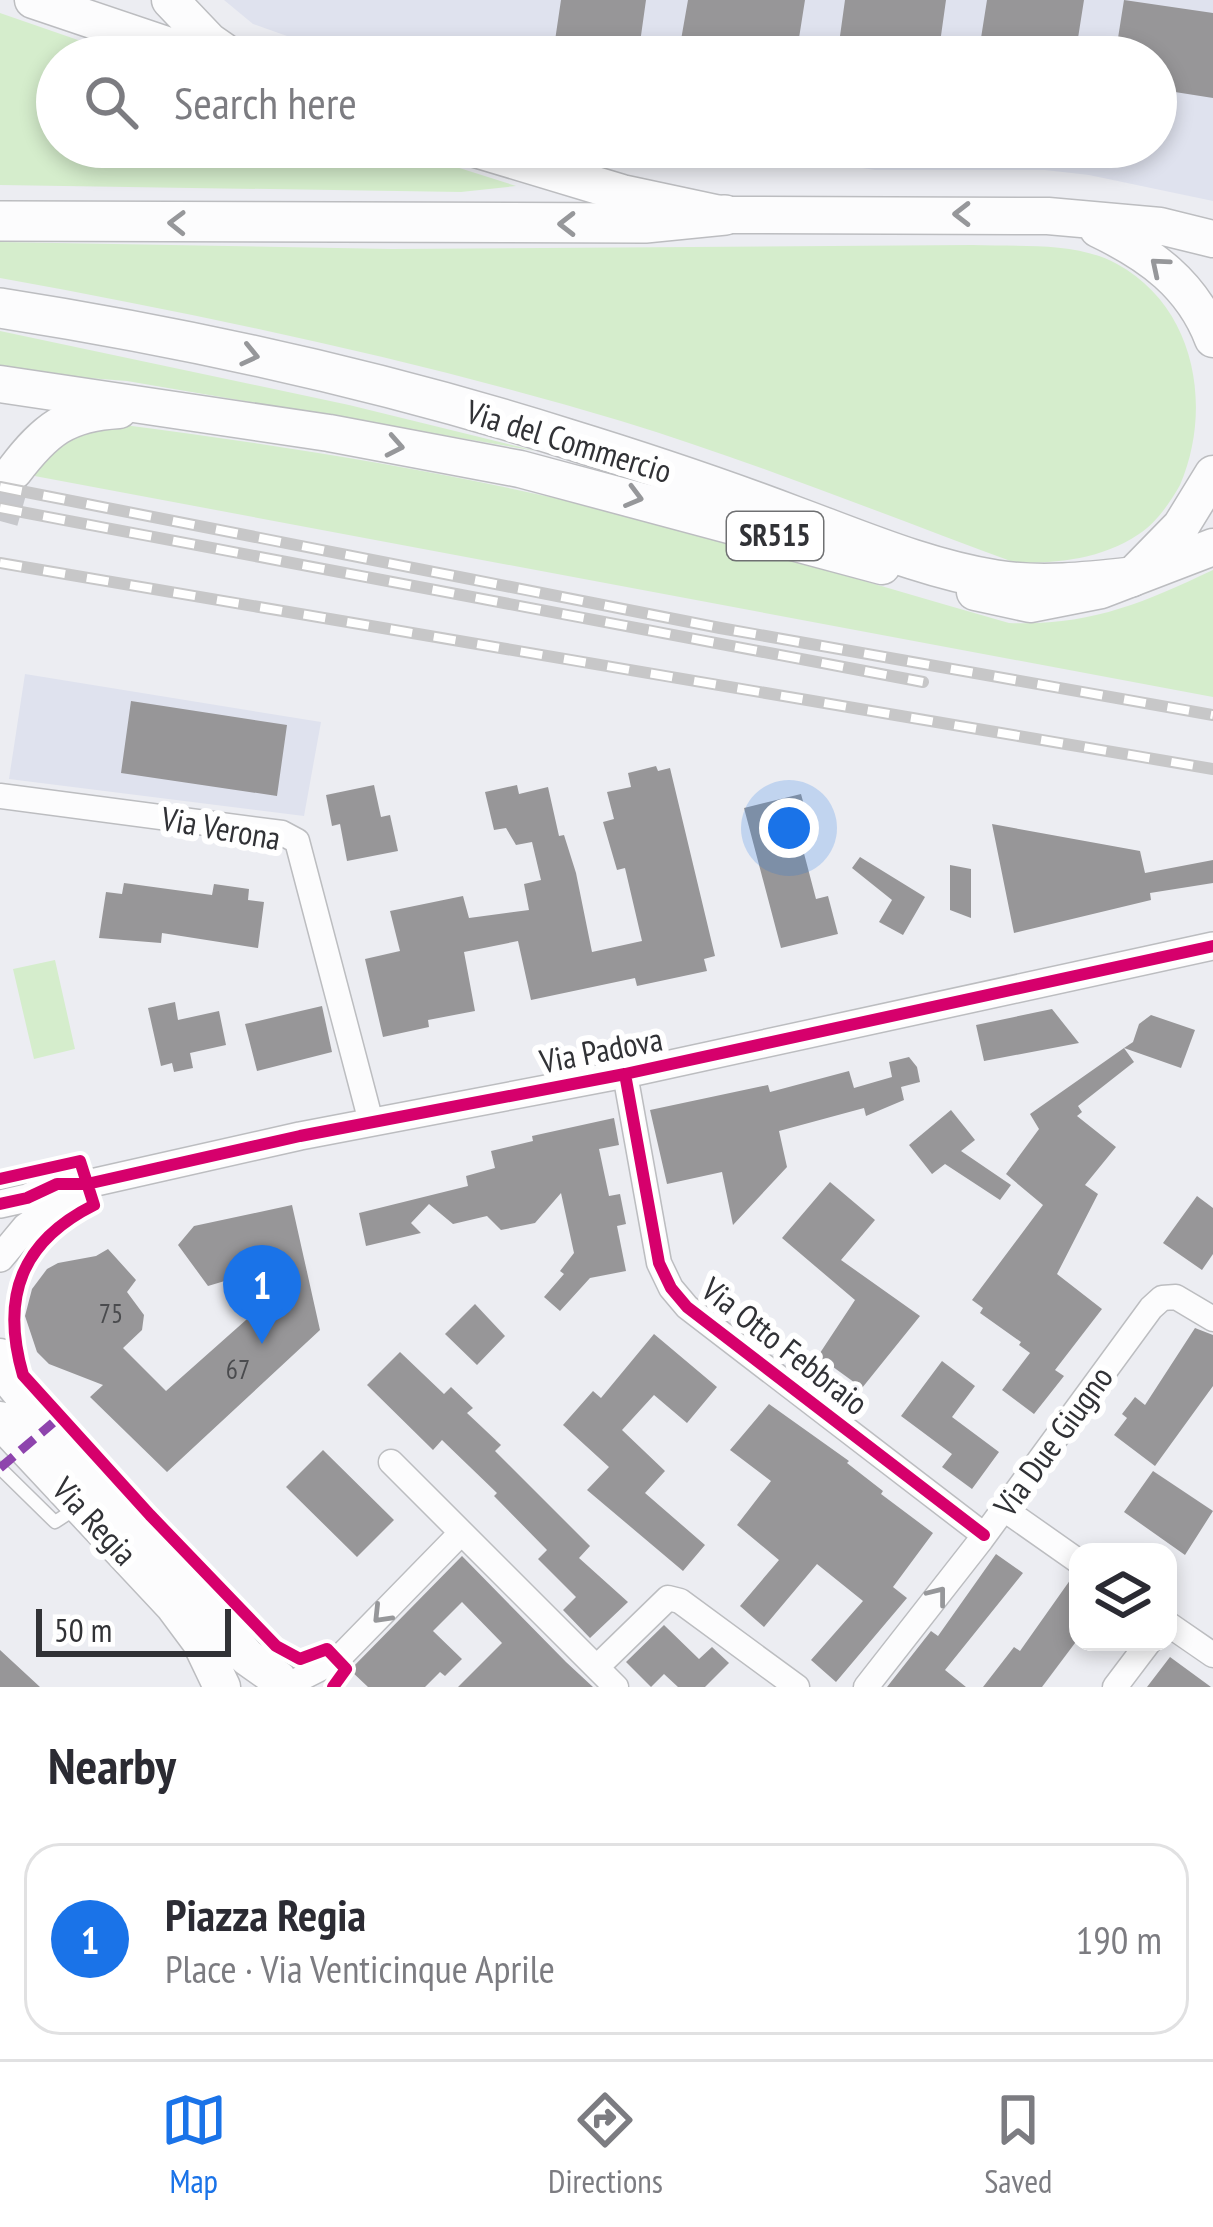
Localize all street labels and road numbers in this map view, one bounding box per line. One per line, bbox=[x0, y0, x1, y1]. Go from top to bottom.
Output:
street label: Via del Commercio bbox=[460, 389, 677, 492]
road number: SR515 bbox=[727, 512, 823, 560]
street label: Via Verona bbox=[157, 796, 284, 859]
street label: Via Padova bbox=[535, 1017, 666, 1083]
street label: Via Otto Febbraio bbox=[693, 1267, 877, 1424]
street label: Via Due Giugno bbox=[983, 1357, 1122, 1525]
street label: Via Regia bbox=[43, 1467, 147, 1574]

